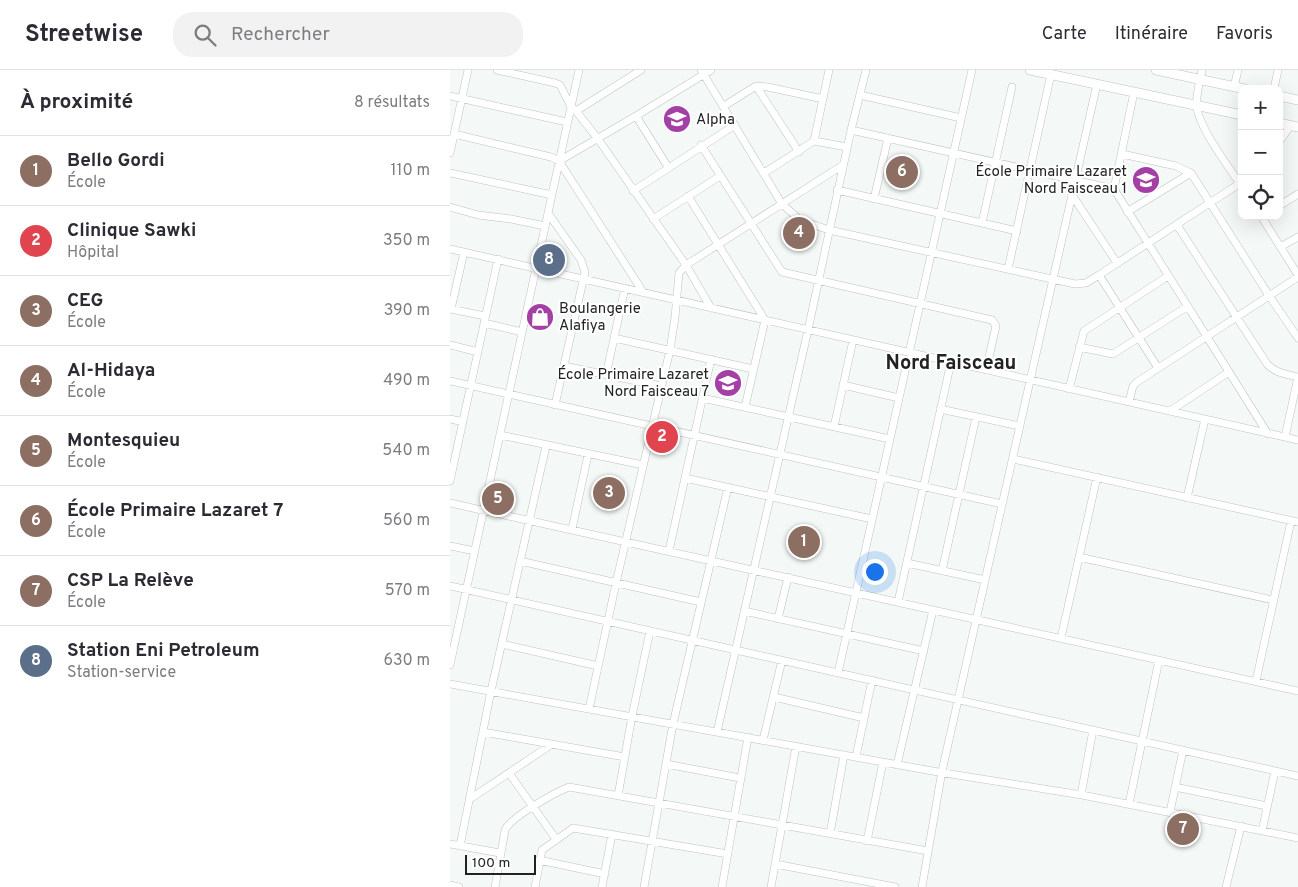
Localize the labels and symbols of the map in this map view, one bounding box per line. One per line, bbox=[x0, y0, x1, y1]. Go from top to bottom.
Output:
school or university icon: Alpha bbox=[662, 104, 692, 134]
place label: Alpha bbox=[696, 111, 735, 130]
pin: 6 bbox=[886, 153, 918, 191]
place label: École Primaire Lazaret Nord Faisceau 1 bbox=[975, 162, 1127, 199]
school or university icon: École Primaire Lazaret Nord Faisceau 1 bbox=[1131, 165, 1161, 195]
pin: 4 bbox=[783, 214, 815, 252]
pin: 8 bbox=[533, 241, 565, 279]
place label: Boulangerie Alafiya bbox=[559, 300, 641, 336]
shop icon: Boulangerie Alafiya bbox=[525, 302, 555, 332]
district label: Nord Faisceau bbox=[886, 351, 1016, 377]
place label: École Primaire Lazaret Nord Faisceau 7 bbox=[557, 365, 709, 402]
school or university icon: École Primaire Lazaret Nord Faisceau 7 bbox=[713, 368, 743, 398]
pin: 2 bbox=[646, 418, 678, 456]
pin: 3 bbox=[593, 474, 625, 512]
pin: 5 bbox=[482, 480, 514, 518]
pin: 1 bbox=[788, 523, 820, 561]
your location bbox=[862, 559, 888, 585]
pin: 7 bbox=[1167, 810, 1199, 848]
scale bar bbox=[465, 852, 536, 875]

